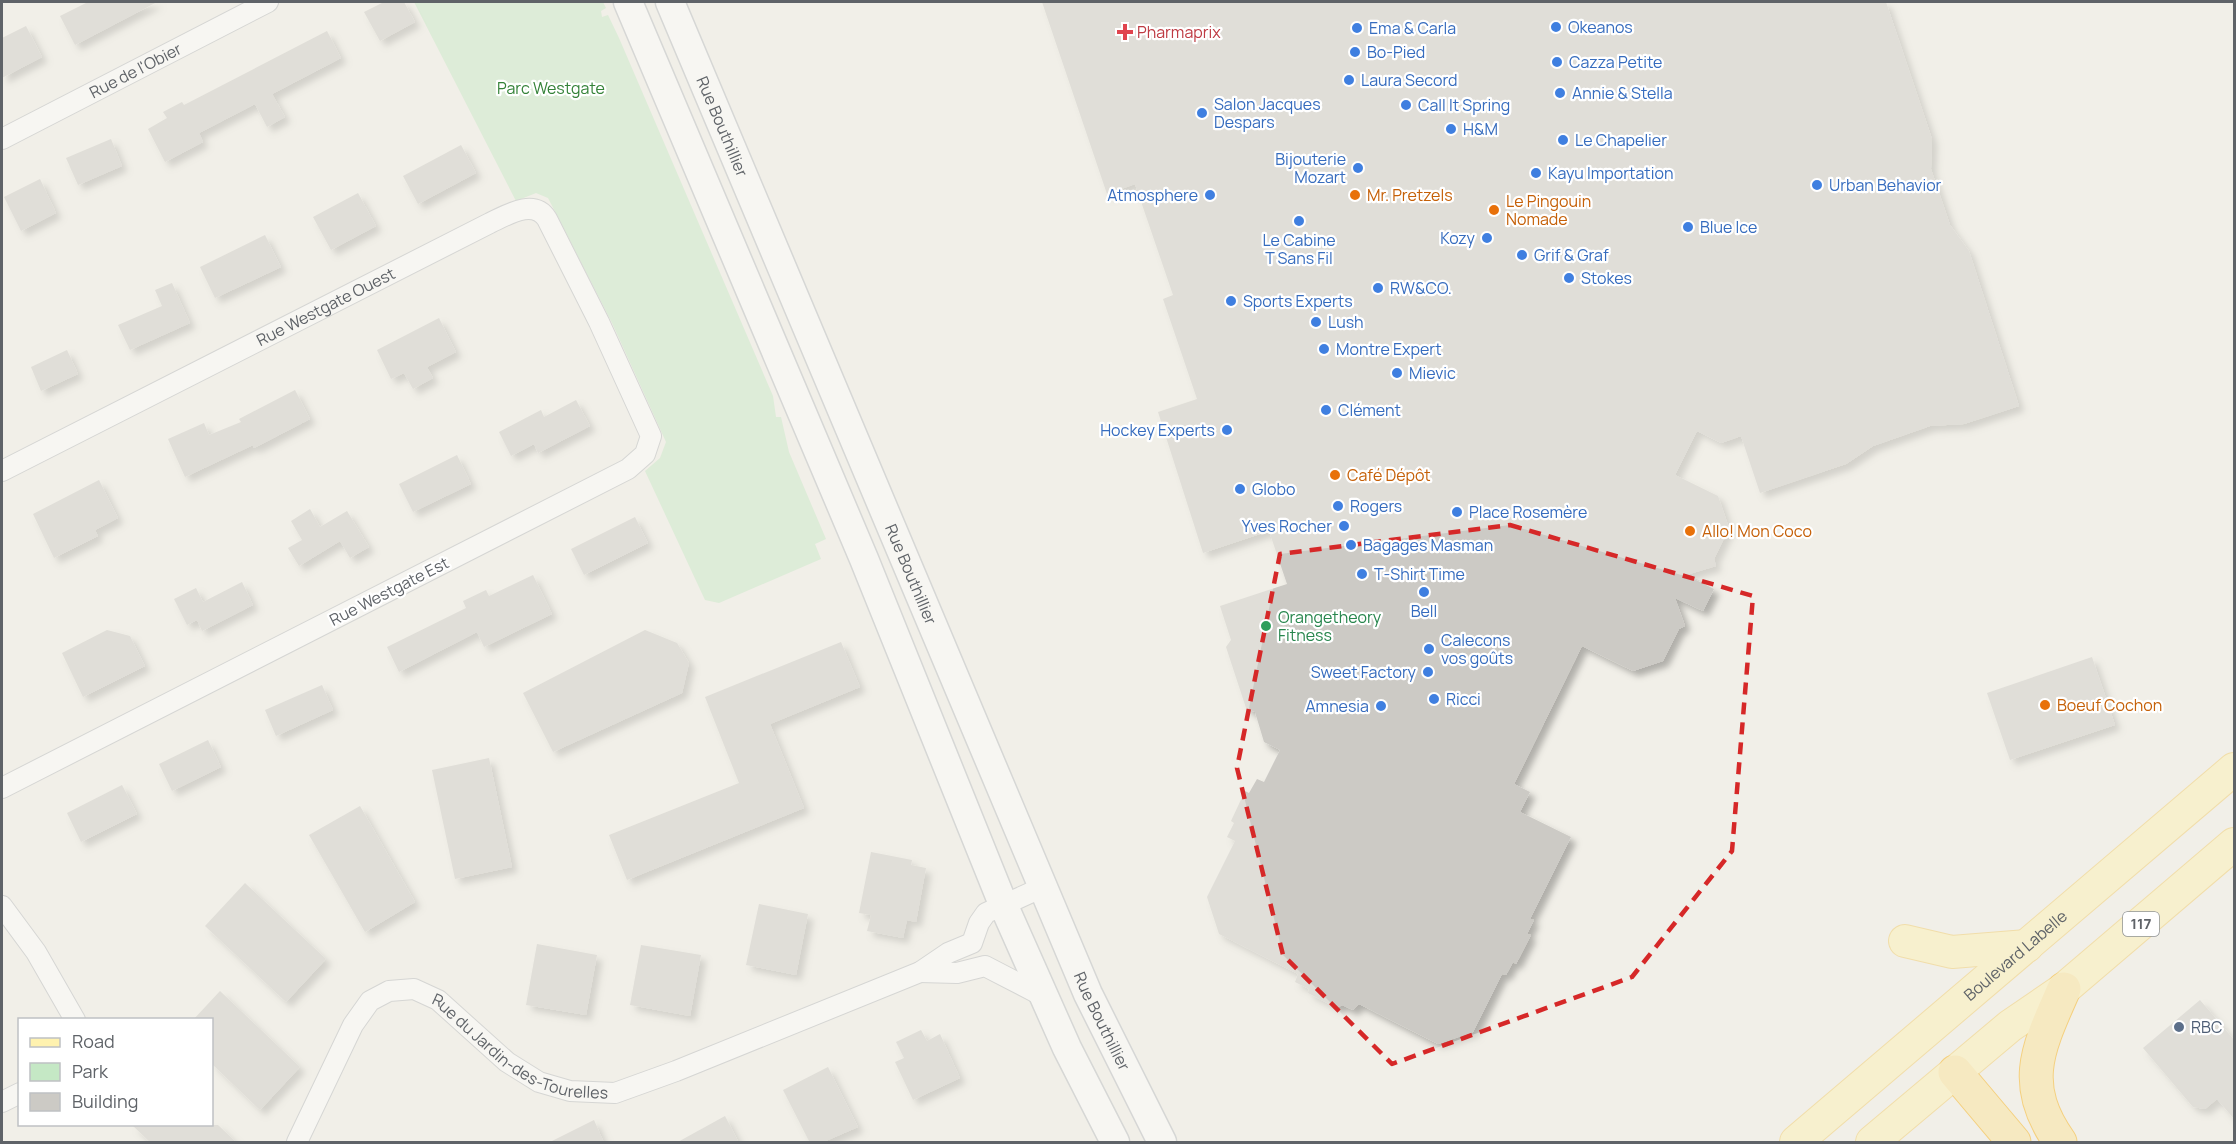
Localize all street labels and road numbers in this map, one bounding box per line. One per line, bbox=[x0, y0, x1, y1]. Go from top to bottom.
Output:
street label: Rue de l'Obier bbox=[85, 37, 185, 103]
street label: Rue Bouthillier bbox=[692, 73, 753, 180]
street label: Rue Westgate Ouest bbox=[253, 262, 399, 351]
street label: Rue Bouthillier bbox=[880, 521, 942, 628]
street label: Rue Westgate Est bbox=[326, 551, 452, 631]
street label: Boulevard Labelle bbox=[1959, 905, 2072, 1006]
road number: 117 bbox=[2123, 912, 2159, 936]
street label: Rue Bouthillier bbox=[1069, 969, 1136, 1074]
street label: Rue du Jardin-des-Tourelles bbox=[429, 988, 609, 1104]

